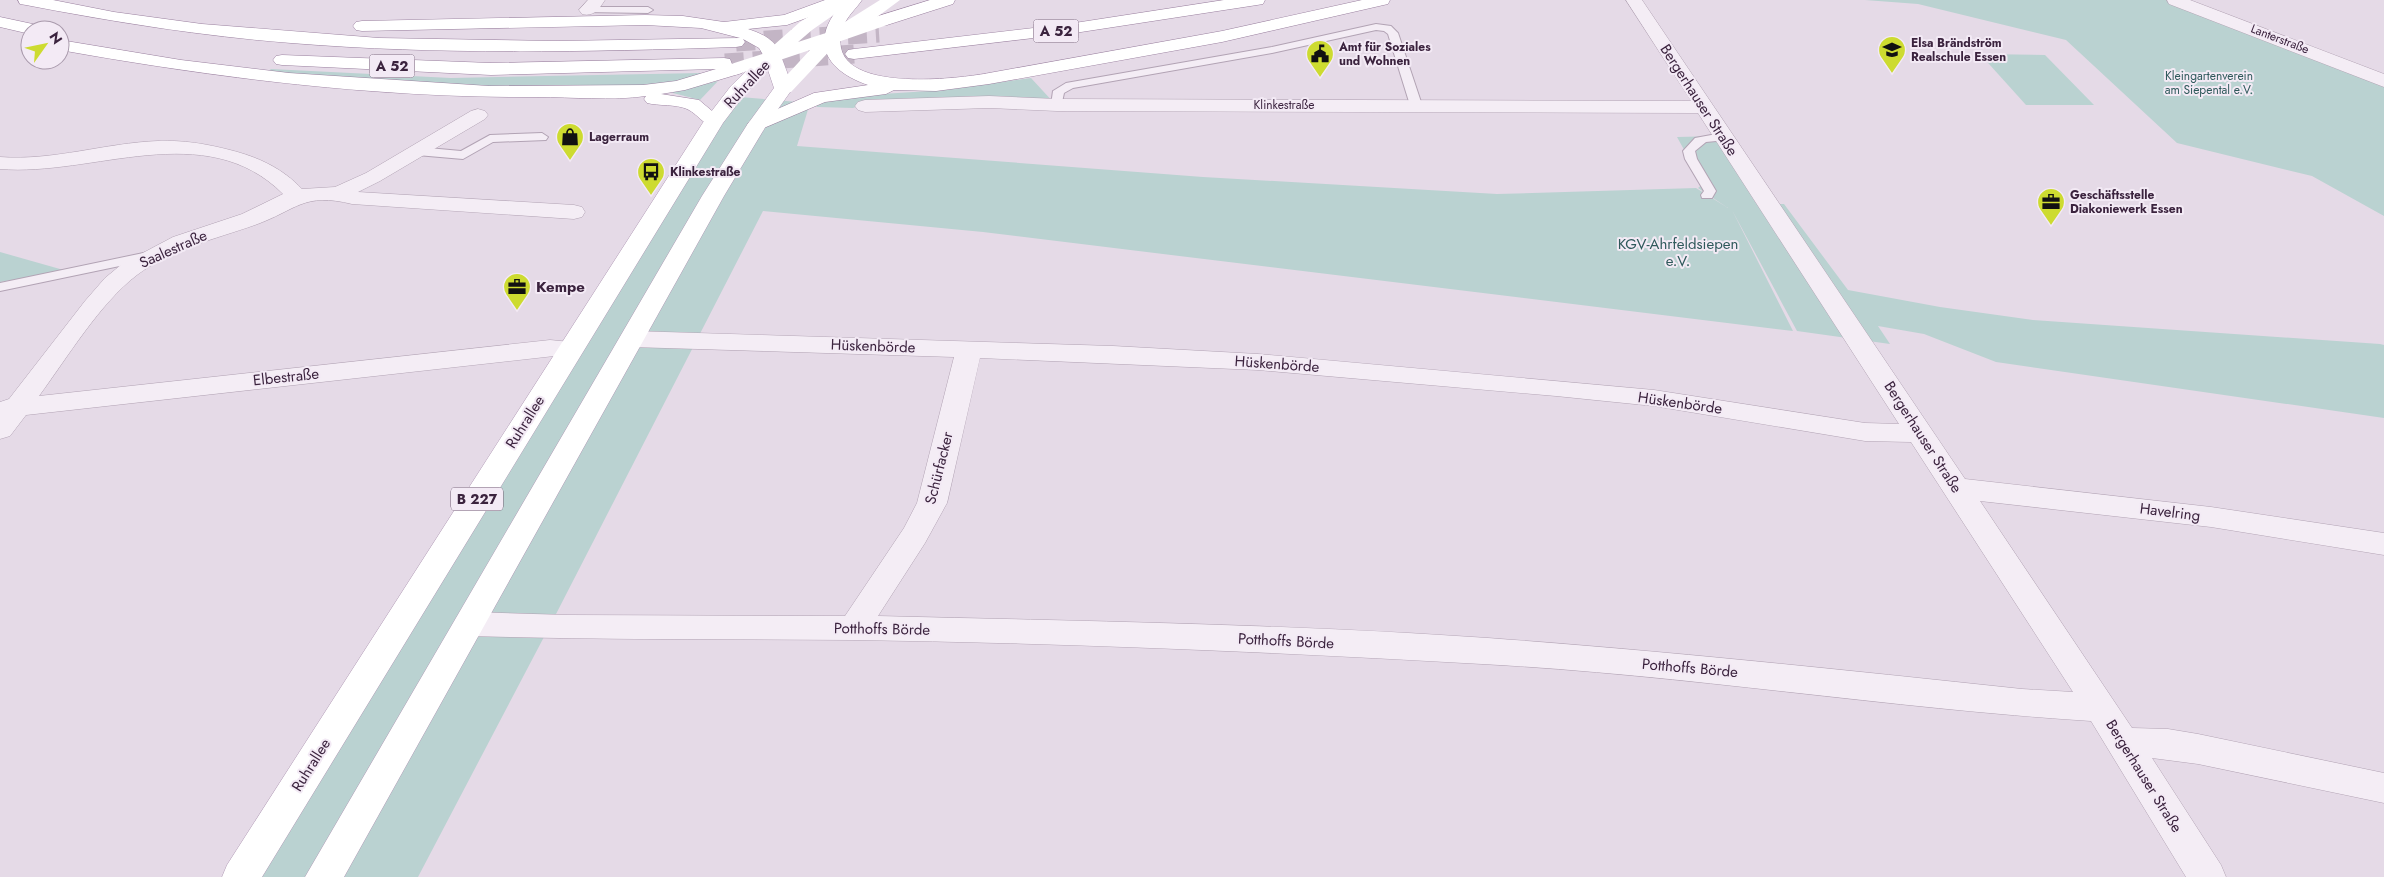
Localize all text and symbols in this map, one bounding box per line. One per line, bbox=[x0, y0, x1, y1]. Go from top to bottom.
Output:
north arrow bbox=[20, 20, 70, 70]
road number: A 52 bbox=[1034, 20, 1078, 42]
street label: Lanterstraße bbox=[2248, 20, 2312, 58]
text: N bbox=[44, 28, 67, 48]
place label: Elsa Brändström Realschule Essen bbox=[1911, 34, 2006, 66]
school or university icon: Elsa Brändström Realschule Essen bbox=[1877, 35, 1907, 74]
place label: Amt für Soziales und Wohnen bbox=[1338, 38, 1431, 70]
public building icon: Amt für Soziales und Wohnen bbox=[1305, 39, 1335, 78]
street label: Bergerhauser Straße bbox=[1655, 40, 1744, 160]
road number: A 52 bbox=[370, 54, 414, 78]
street label: Ruhrallee bbox=[719, 55, 775, 113]
park label: Kleingartenverein am Siepental e.V. bbox=[2165, 67, 2253, 99]
street label: Klinkestraße bbox=[1254, 96, 1314, 114]
shop icon: Lagerraum bbox=[555, 122, 585, 161]
place label: Lagerraum bbox=[589, 128, 649, 146]
bus stop icon: Klinkestraße bbox=[636, 157, 666, 196]
place label: Klinkestraße bbox=[670, 163, 740, 181]
place label: Geschäftsstelle Diakoniewerk Essen bbox=[2070, 186, 2183, 218]
office icon: Geschäftsstelle Diakoniewerk Essen bbox=[2036, 187, 2066, 226]
street label: Saalestraße bbox=[136, 224, 211, 274]
park label: KGV-Ahrfeldsiepen e.V. bbox=[1618, 233, 1738, 272]
office icon: Kempe bbox=[502, 272, 532, 311]
place label: Kempe bbox=[536, 276, 585, 298]
street label: Hüskenbörde bbox=[830, 334, 916, 358]
street label: Hüskenbörde bbox=[1234, 350, 1320, 378]
street label: Elbestraße bbox=[252, 363, 320, 391]
street label: Bergerhauser Straße bbox=[1879, 377, 1968, 497]
street label: Hüskenbörde bbox=[1636, 386, 1724, 420]
street label: Ruhrallee bbox=[500, 391, 550, 453]
street label: Schürfacker bbox=[919, 429, 959, 507]
road number: B 227 bbox=[451, 488, 503, 510]
street label: Havelring bbox=[2138, 497, 2202, 527]
street label: Potthoffs Börde bbox=[834, 617, 931, 641]
street label: Potthoffs Börde bbox=[1237, 627, 1335, 655]
street label: Potthoffs Börde bbox=[1641, 653, 1739, 683]
street label: Bergerhauser Straße bbox=[2100, 715, 2188, 837]
street label: Ruhrallee bbox=[286, 734, 336, 796]

